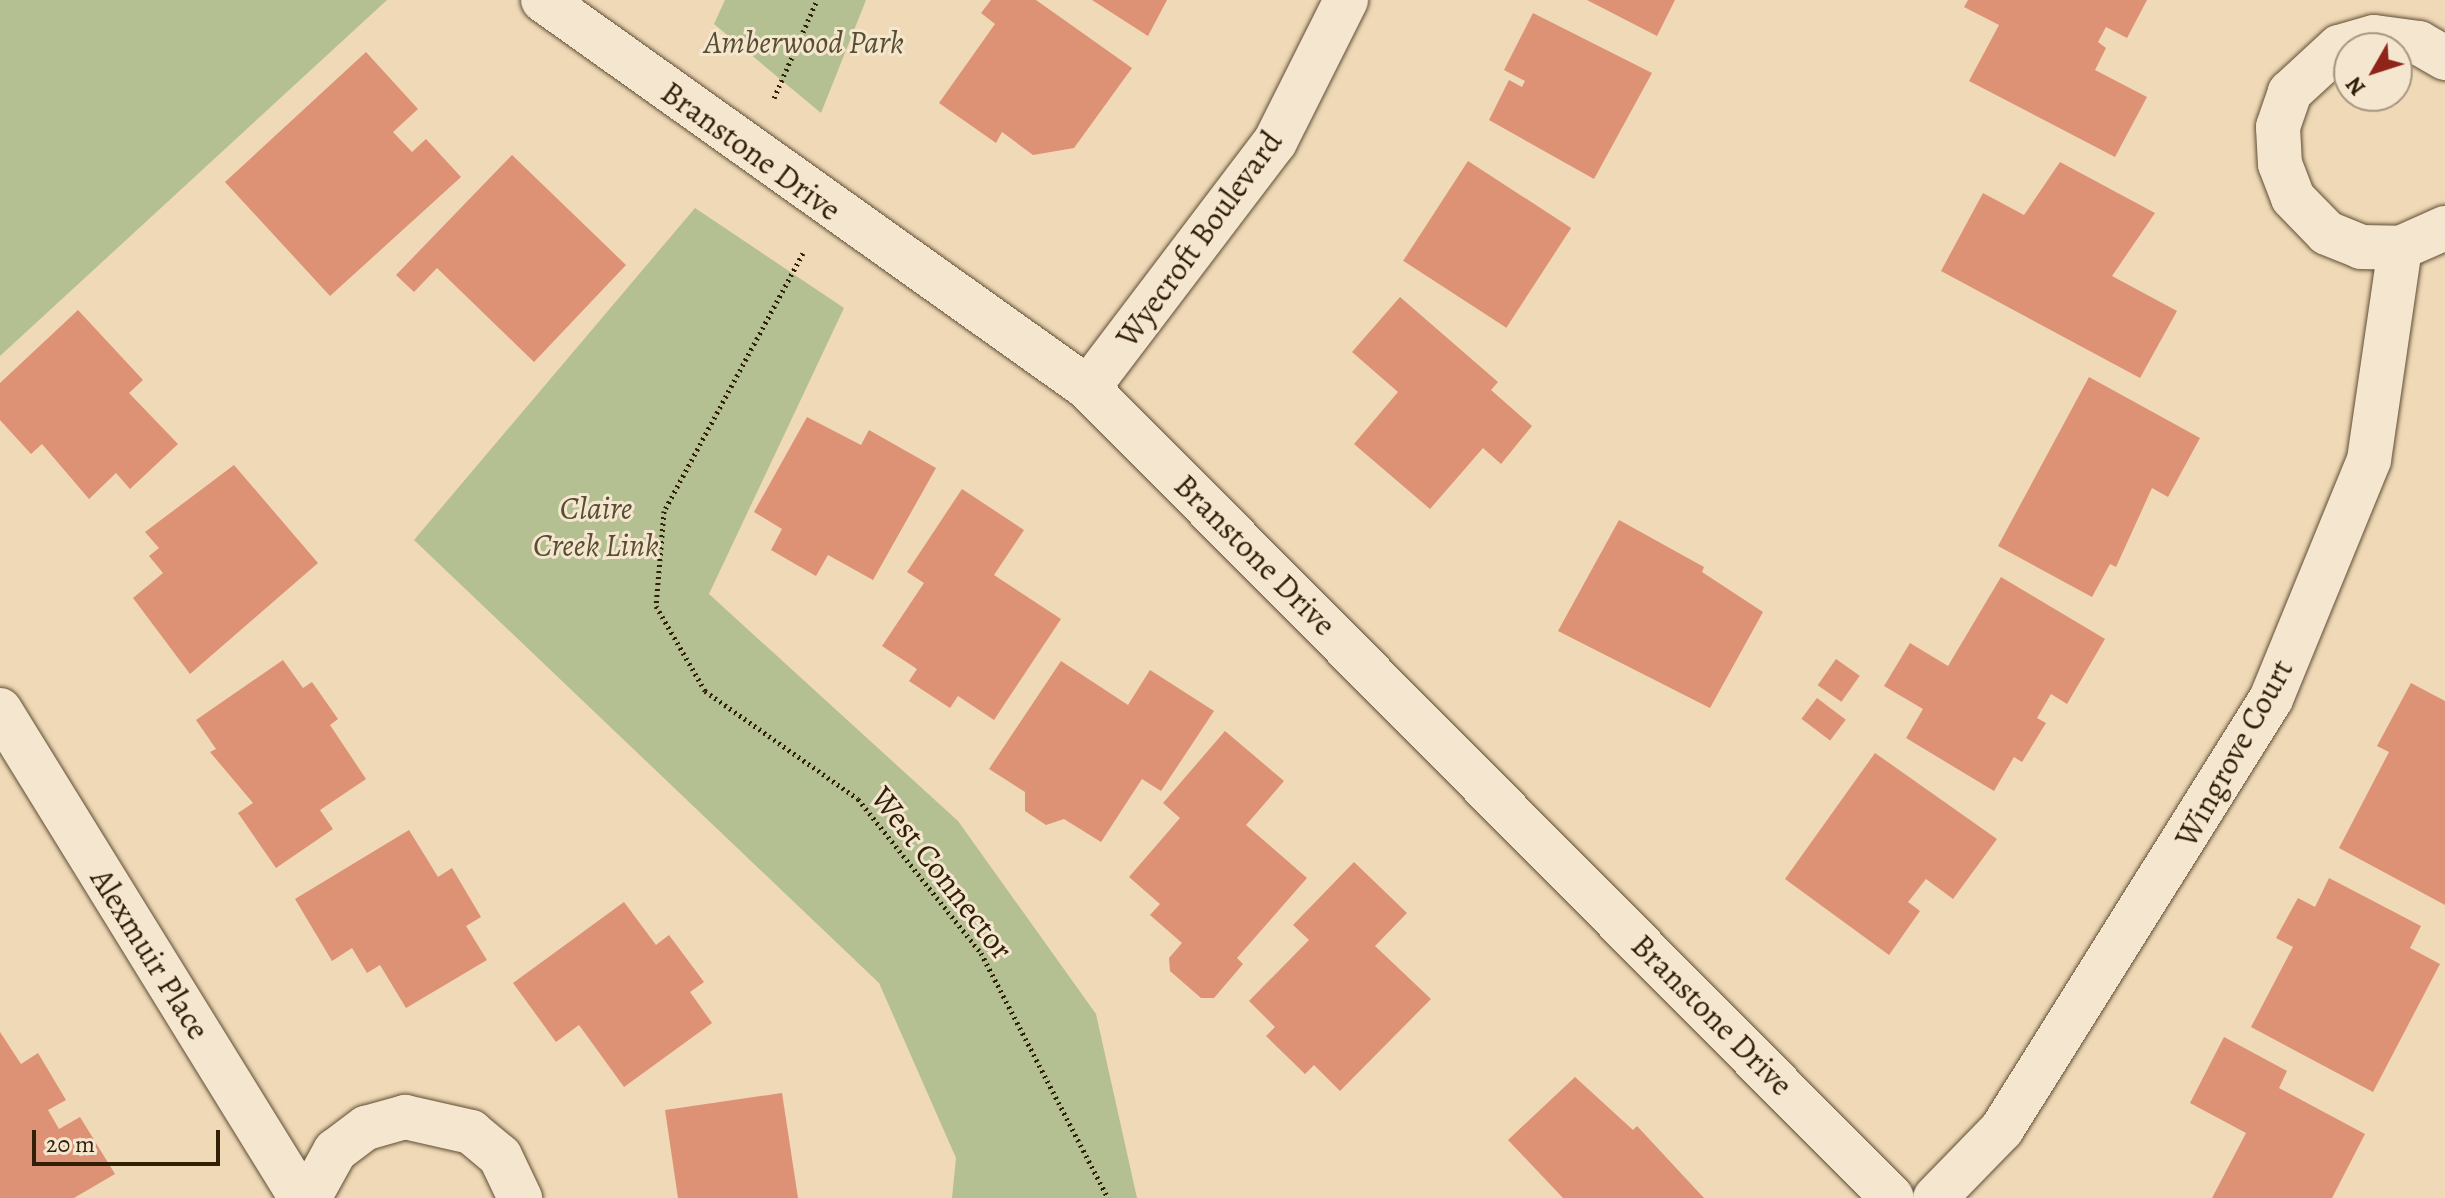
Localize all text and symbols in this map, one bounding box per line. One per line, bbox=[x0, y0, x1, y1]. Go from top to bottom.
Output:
park label: Amberwood Park bbox=[704, 23, 904, 61]
north arrow bbox=[2333, 32, 2413, 112]
text: N bbox=[2339, 70, 2373, 102]
street label: Branstone Drive bbox=[654, 73, 848, 229]
street label: Wyecroft Boulevard bbox=[1108, 124, 1290, 354]
street label: Branstone Drive bbox=[1166, 466, 1344, 644]
park label: Claire Creek Link bbox=[533, 490, 659, 565]
street label: Wingrove Court bbox=[2167, 653, 2301, 853]
street label: West Connector bbox=[863, 779, 1021, 967]
street label: Alexmuir Place bbox=[82, 862, 218, 1046]
street label: Branstone Drive bbox=[1623, 926, 1801, 1104]
scale bar bbox=[36, 1114, 224, 1164]
text: 20 m bbox=[46, 1128, 95, 1160]

